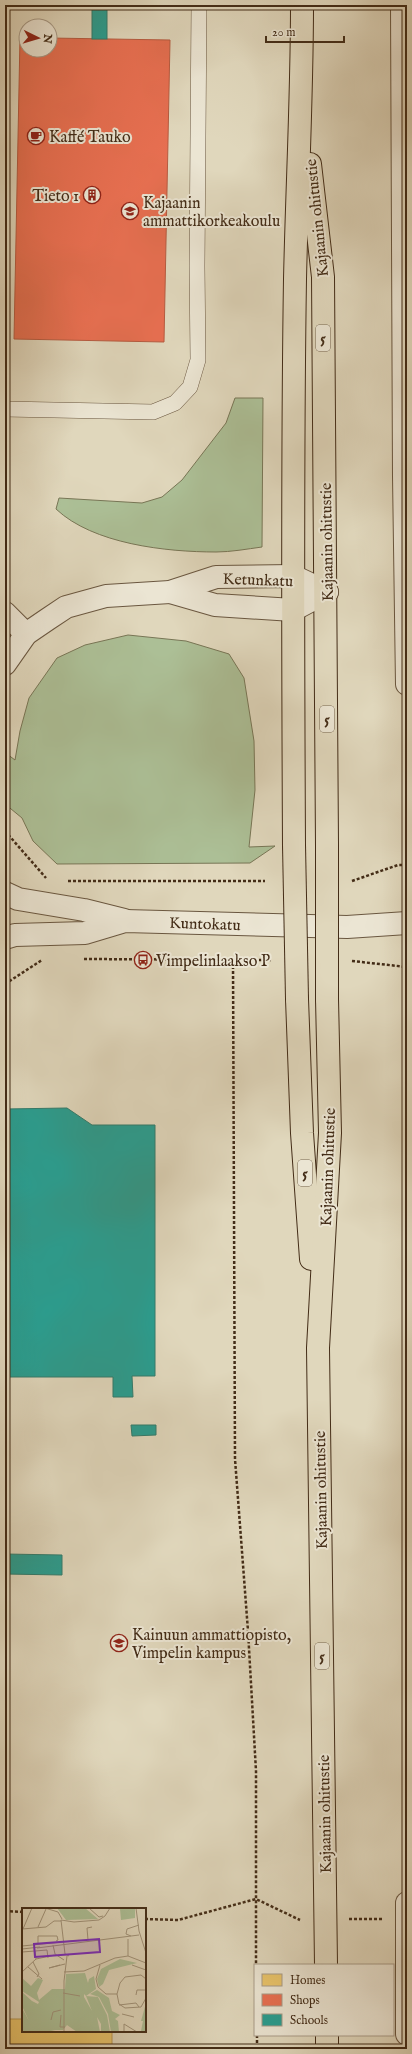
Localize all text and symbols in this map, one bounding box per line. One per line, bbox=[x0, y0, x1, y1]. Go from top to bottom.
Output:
north arrow bbox=[18, 18, 58, 58]
scale bar bbox=[266, 18, 344, 44]
text: 20 m bbox=[272, 25, 295, 40]
text: N bbox=[40, 32, 54, 45]
cafe icon: Kaffé Tauko bbox=[26, 126, 46, 146]
place label: Kaffé Tauko bbox=[49, 128, 131, 148]
street label: Kajaanin ohitustie bbox=[302, 158, 334, 278]
building icon: Tieto 1 bbox=[82, 185, 102, 205]
place label: Tieto 1 bbox=[32, 187, 79, 207]
place label: Kajaanin ammattikorkeakoulu bbox=[143, 194, 280, 232]
school or university icon: Kajaanin ammattikorkeakoulu bbox=[120, 201, 140, 221]
road number: 5 bbox=[316, 325, 330, 351]
street label: Kajaanin ohitustie bbox=[317, 482, 339, 601]
street label: Ketunkatu bbox=[222, 570, 294, 592]
road number: 5 bbox=[320, 706, 334, 732]
street label: Kuntokatu bbox=[169, 914, 241, 936]
bus stop icon: Vimpelinlaakso P bbox=[133, 950, 153, 970]
place label: Vimpelinlaakso P bbox=[155, 952, 270, 972]
street label: Kajaanin ohitustie bbox=[317, 1107, 341, 1227]
road number: 5 bbox=[298, 1160, 312, 1186]
street label: Kajaanin ohitustie bbox=[311, 1430, 333, 1549]
place label: Kainuun ammattiopisto, Vimpelin kampus bbox=[131, 1626, 291, 1664]
school or university icon: Kainuun ammattiopisto, Vimpelin kampus bbox=[109, 1633, 129, 1653]
road number: 5 bbox=[315, 1643, 329, 1669]
street label: Kajaanin ohitustie bbox=[315, 1754, 337, 1873]
inset map bbox=[22, 1908, 146, 2032]
legend bbox=[254, 1964, 394, 2036]
text: Homes bbox=[290, 1973, 326, 1988]
text: Shops bbox=[290, 1993, 320, 2009]
text: Schools bbox=[290, 2013, 328, 2028]

